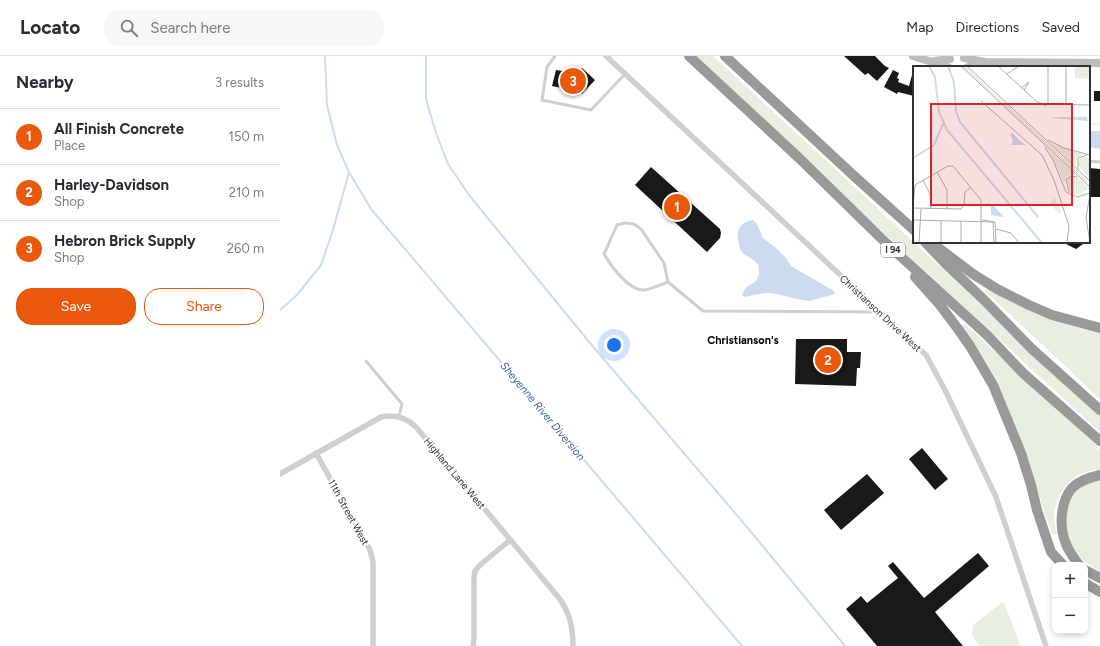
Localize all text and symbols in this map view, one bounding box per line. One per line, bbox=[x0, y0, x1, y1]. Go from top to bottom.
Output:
search box bbox=[104, 10, 384, 46]
text: Locato bbox=[20, 16, 80, 39]
icon: search bbox=[118, 17, 140, 39]
text: Search here bbox=[150, 19, 230, 37]
text: Map bbox=[906, 19, 934, 36]
text: Directions bbox=[956, 19, 1019, 36]
text: Saved bbox=[1041, 19, 1080, 36]
pin: 3 bbox=[560, 66, 586, 96]
inset map bbox=[913, 66, 1090, 243]
text: Nearby bbox=[16, 72, 74, 92]
text: 3 results bbox=[215, 75, 264, 90]
text: All Finish Concrete bbox=[54, 120, 184, 138]
text: 1 bbox=[26, 129, 32, 144]
text: 150 m bbox=[229, 129, 264, 144]
text: Place bbox=[54, 138, 85, 153]
text: Harley-Davidson bbox=[54, 176, 169, 194]
text: 2 bbox=[25, 185, 33, 200]
text: 210 m bbox=[229, 185, 264, 200]
pin: 1 bbox=[664, 192, 690, 222]
text: Shop bbox=[54, 194, 84, 209]
text: Hebron Brick Supply bbox=[54, 232, 196, 250]
text: 3 bbox=[25, 241, 33, 256]
text: 260 m bbox=[227, 241, 264, 256]
road number: I 94 bbox=[881, 243, 905, 257]
text: Shop bbox=[54, 250, 84, 265]
street label: Christianson Drive West bbox=[837, 272, 924, 355]
button: Save bbox=[16, 288, 136, 325]
button: Share bbox=[144, 288, 264, 325]
district label: Christianson's bbox=[707, 334, 779, 347]
your location bbox=[604, 335, 624, 355]
pin: 2 bbox=[815, 345, 841, 375]
water label: Sheyenne River Diversion bbox=[498, 359, 588, 463]
street label: Highland Lane West bbox=[421, 435, 488, 512]
street label: 11th Street West bbox=[325, 477, 372, 548]
map controls bbox=[1052, 562, 1088, 634]
button: + bbox=[1052, 562, 1088, 598]
button: − bbox=[1052, 598, 1088, 634]

